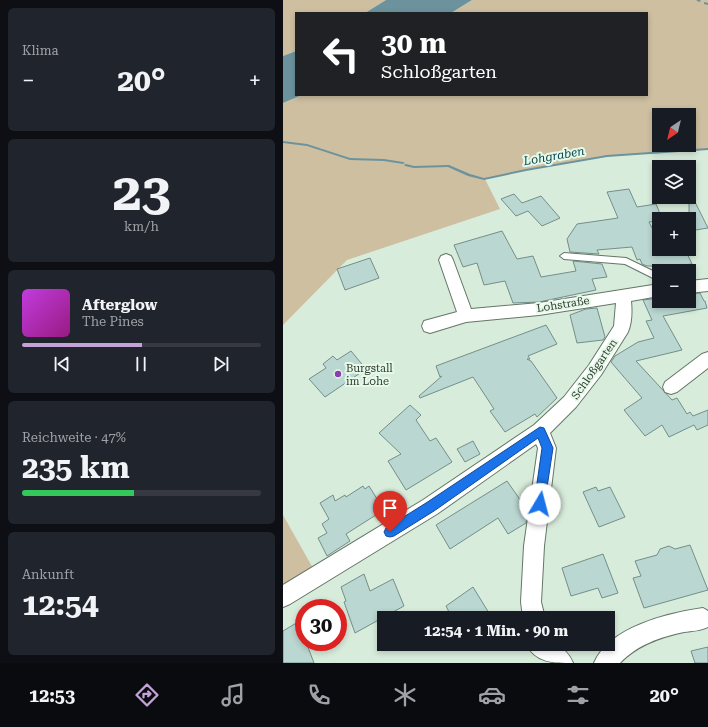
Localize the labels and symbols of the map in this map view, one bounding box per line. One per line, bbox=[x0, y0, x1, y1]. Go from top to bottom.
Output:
north arrow bbox=[652, 108, 696, 152]
water label: Lohgraben bbox=[521, 144, 586, 168]
street label: Lohstraße bbox=[536, 294, 590, 315]
street label: Schloßgarten bbox=[569, 337, 620, 402]
place label: Burgstall im Lohe bbox=[346, 362, 393, 388]
marker: Burgstall im Lohe bbox=[333, 369, 343, 379]
position arrow bbox=[519, 483, 561, 525]
pin bbox=[373, 491, 407, 532]
speed limit sign: 30 bbox=[295, 599, 347, 651]

